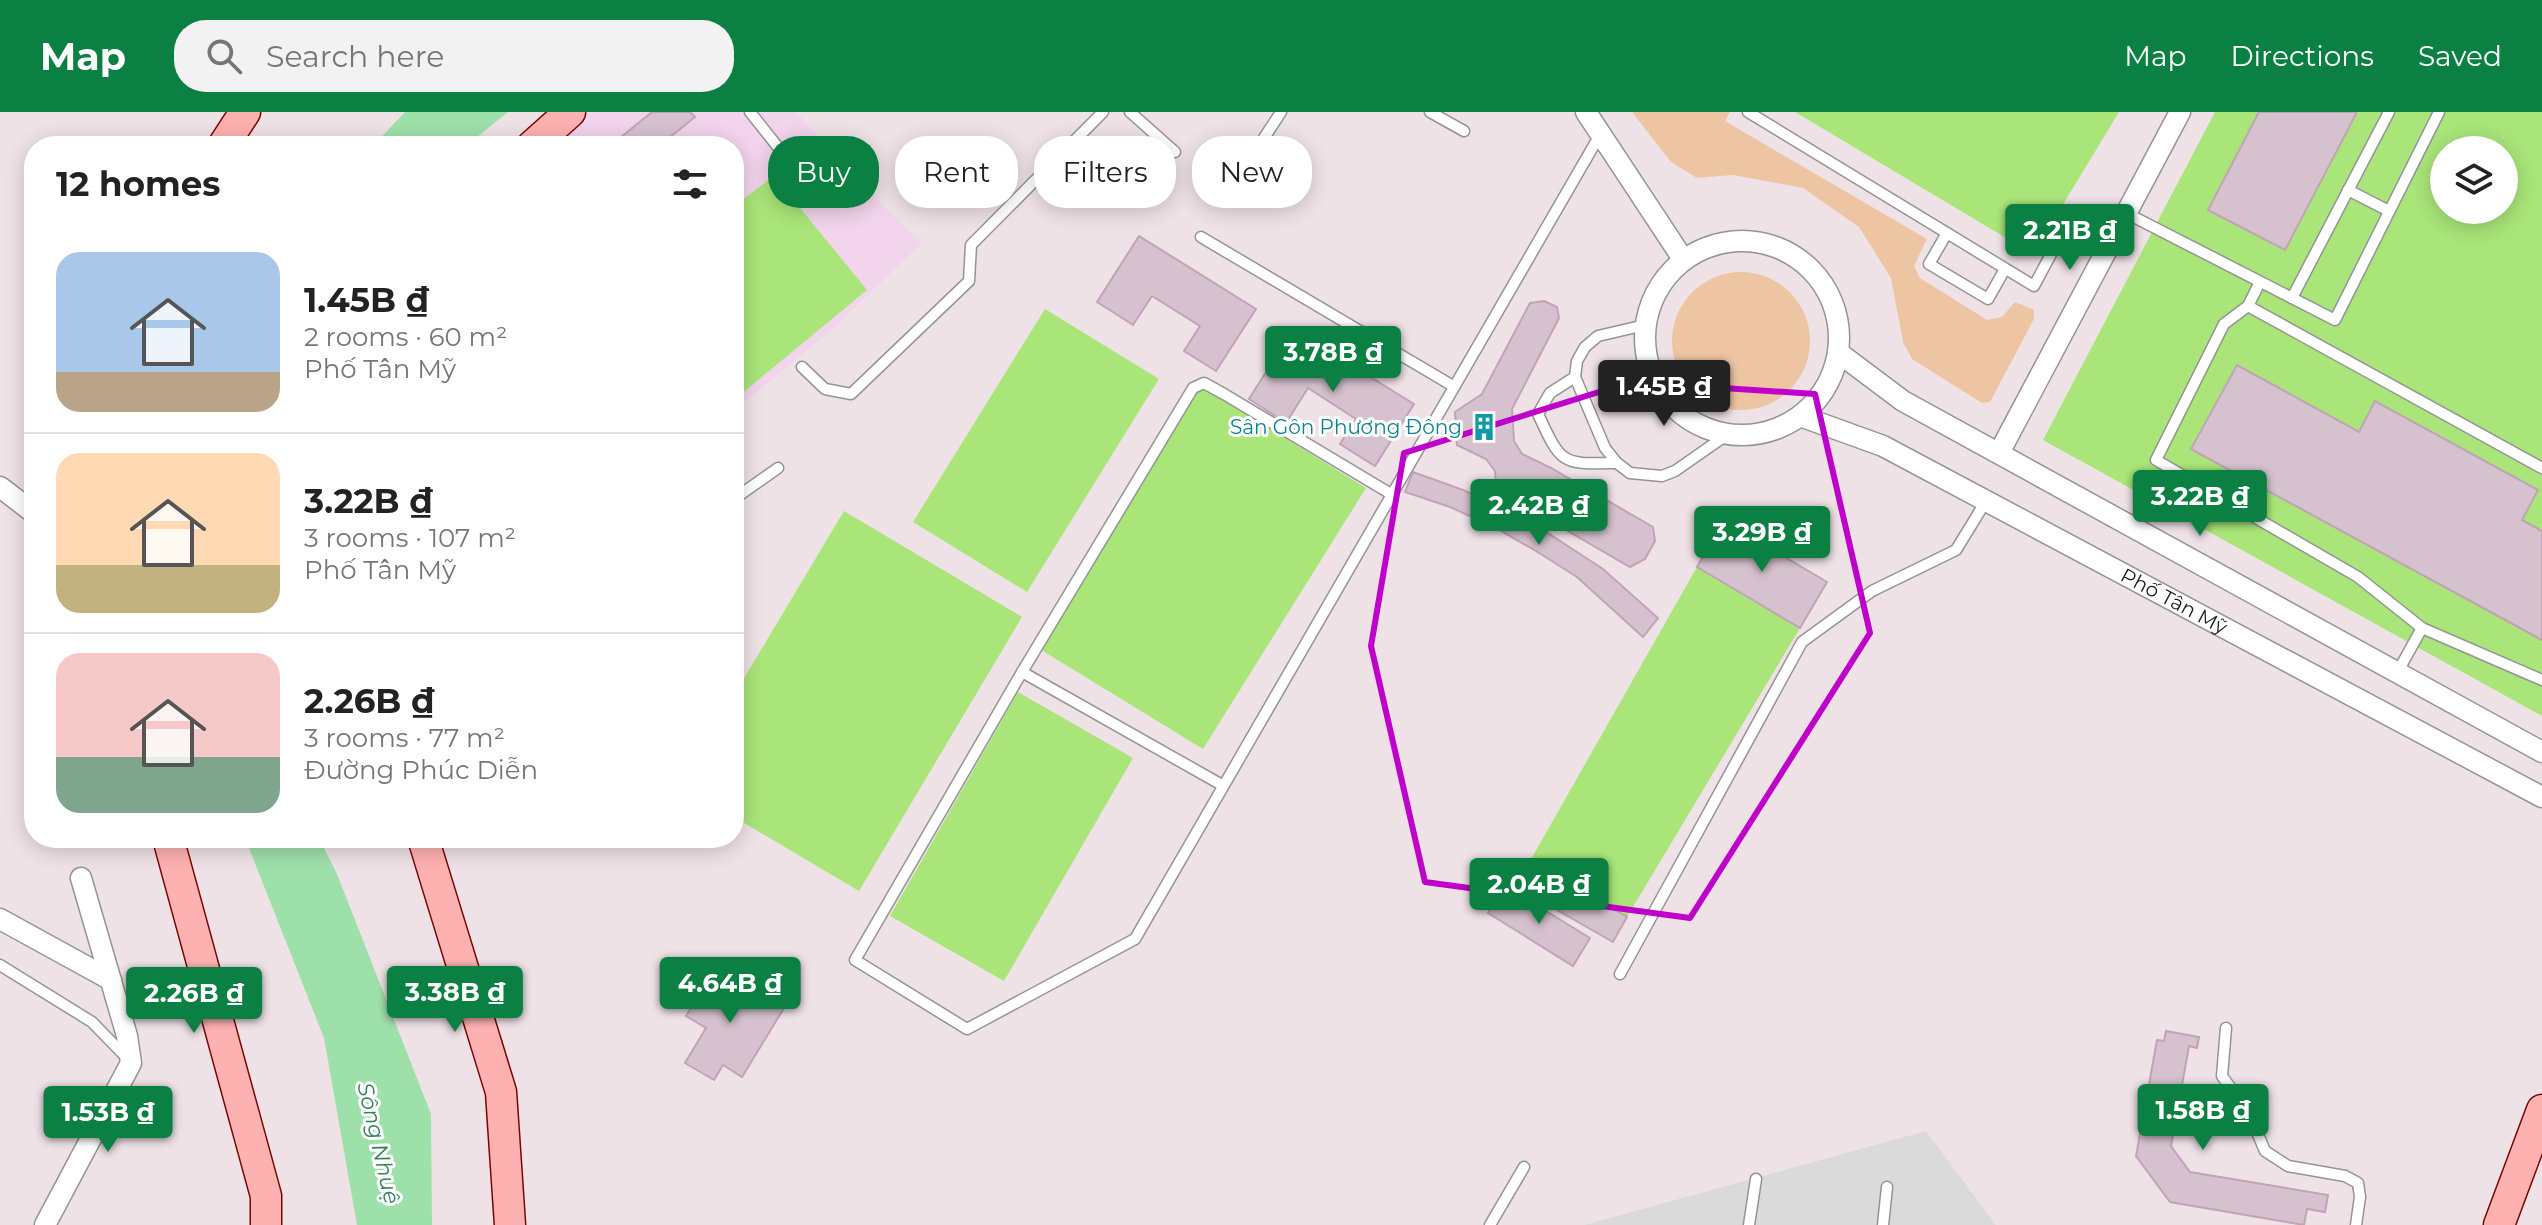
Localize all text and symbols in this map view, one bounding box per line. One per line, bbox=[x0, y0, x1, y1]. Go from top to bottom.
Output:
search box bbox=[174, 20, 734, 92]
text: Map bbox=[40, 33, 126, 80]
icon: search bbox=[202, 34, 246, 78]
text: Search here bbox=[266, 38, 444, 75]
text: Map bbox=[2124, 39, 2186, 73]
text: Directions bbox=[2230, 39, 2374, 73]
text: Saved bbox=[2418, 39, 2502, 73]
chip: Buy bbox=[768, 136, 879, 208]
chip: Rent bbox=[895, 136, 1018, 208]
chip: Filters bbox=[1034, 136, 1176, 208]
chip: New bbox=[1192, 136, 1312, 208]
map controls bbox=[2430, 136, 2518, 224]
button: layers bbox=[2430, 136, 2518, 224]
icon: filters bbox=[668, 162, 712, 206]
text: 12 homes bbox=[56, 163, 220, 205]
pin: 2.21B ₫ bbox=[1996, 204, 2144, 272]
text: 2.21B ₫ bbox=[2023, 214, 2117, 246]
text: 1.45B ₫ bbox=[304, 279, 429, 321]
icon: home bbox=[120, 284, 216, 380]
text: 2 rooms · 60 m² bbox=[304, 321, 507, 353]
pin: 3.78B ₫ bbox=[1259, 326, 1407, 394]
text: 3.78B ₫ bbox=[1283, 336, 1383, 368]
text: Phố Tân Mỹ bbox=[304, 353, 456, 385]
pin: 1.45B ₫ bbox=[1590, 360, 1738, 428]
text: 1.45B ₫ bbox=[1616, 370, 1712, 402]
building icon: Sân Gôn Phương Đông bbox=[1469, 412, 1499, 442]
place label: Sân Gôn Phương Đông bbox=[1230, 415, 1462, 439]
pin: 3.22B ₫ bbox=[2126, 470, 2274, 538]
pin: 2.42B ₫ bbox=[1465, 479, 1613, 547]
text: 3.22B ₫ bbox=[304, 480, 433, 522]
text: 3.22B ₫ bbox=[2151, 480, 2249, 512]
icon: home bbox=[120, 485, 216, 581]
text: 2.42B ₫ bbox=[1489, 489, 1589, 521]
pin: 3.29B ₫ bbox=[1688, 506, 1836, 574]
text: 3.29B ₫ bbox=[1712, 516, 1812, 548]
text: 3 rooms · 107 m² bbox=[304, 522, 516, 554]
text: Phố Tân Mỹ bbox=[304, 554, 456, 586]
street label: Phố Tân Mỹ bbox=[2117, 563, 2232, 639]
text: 2.26B ₫ bbox=[304, 680, 435, 722]
icon: home bbox=[120, 685, 216, 781]
text: 3 rooms · 77 m² bbox=[304, 722, 505, 754]
text: Đường Phúc Diễn bbox=[304, 754, 538, 786]
pin: 2.04B ₫ bbox=[1465, 858, 1613, 926]
text: 2.04B ₫ bbox=[1488, 868, 1590, 900]
pin: 4.64B ₫ bbox=[656, 957, 804, 1025]
pin: 3.38B ₫ bbox=[381, 966, 529, 1034]
pin: 2.26B ₫ bbox=[120, 967, 268, 1035]
text: 4.64B ₫ bbox=[678, 967, 782, 999]
text: 3.38B ₫ bbox=[405, 976, 505, 1008]
text: 2.26B ₫ bbox=[144, 977, 244, 1009]
water label: Sông Nhuệ bbox=[351, 1080, 406, 1206]
pin: 1.58B ₫ bbox=[2129, 1084, 2277, 1152]
pin: 1.53B ₫ bbox=[34, 1086, 182, 1154]
text: 1.58B ₫ bbox=[2156, 1094, 2250, 1126]
text: 1.53B ₫ bbox=[62, 1096, 154, 1128]

